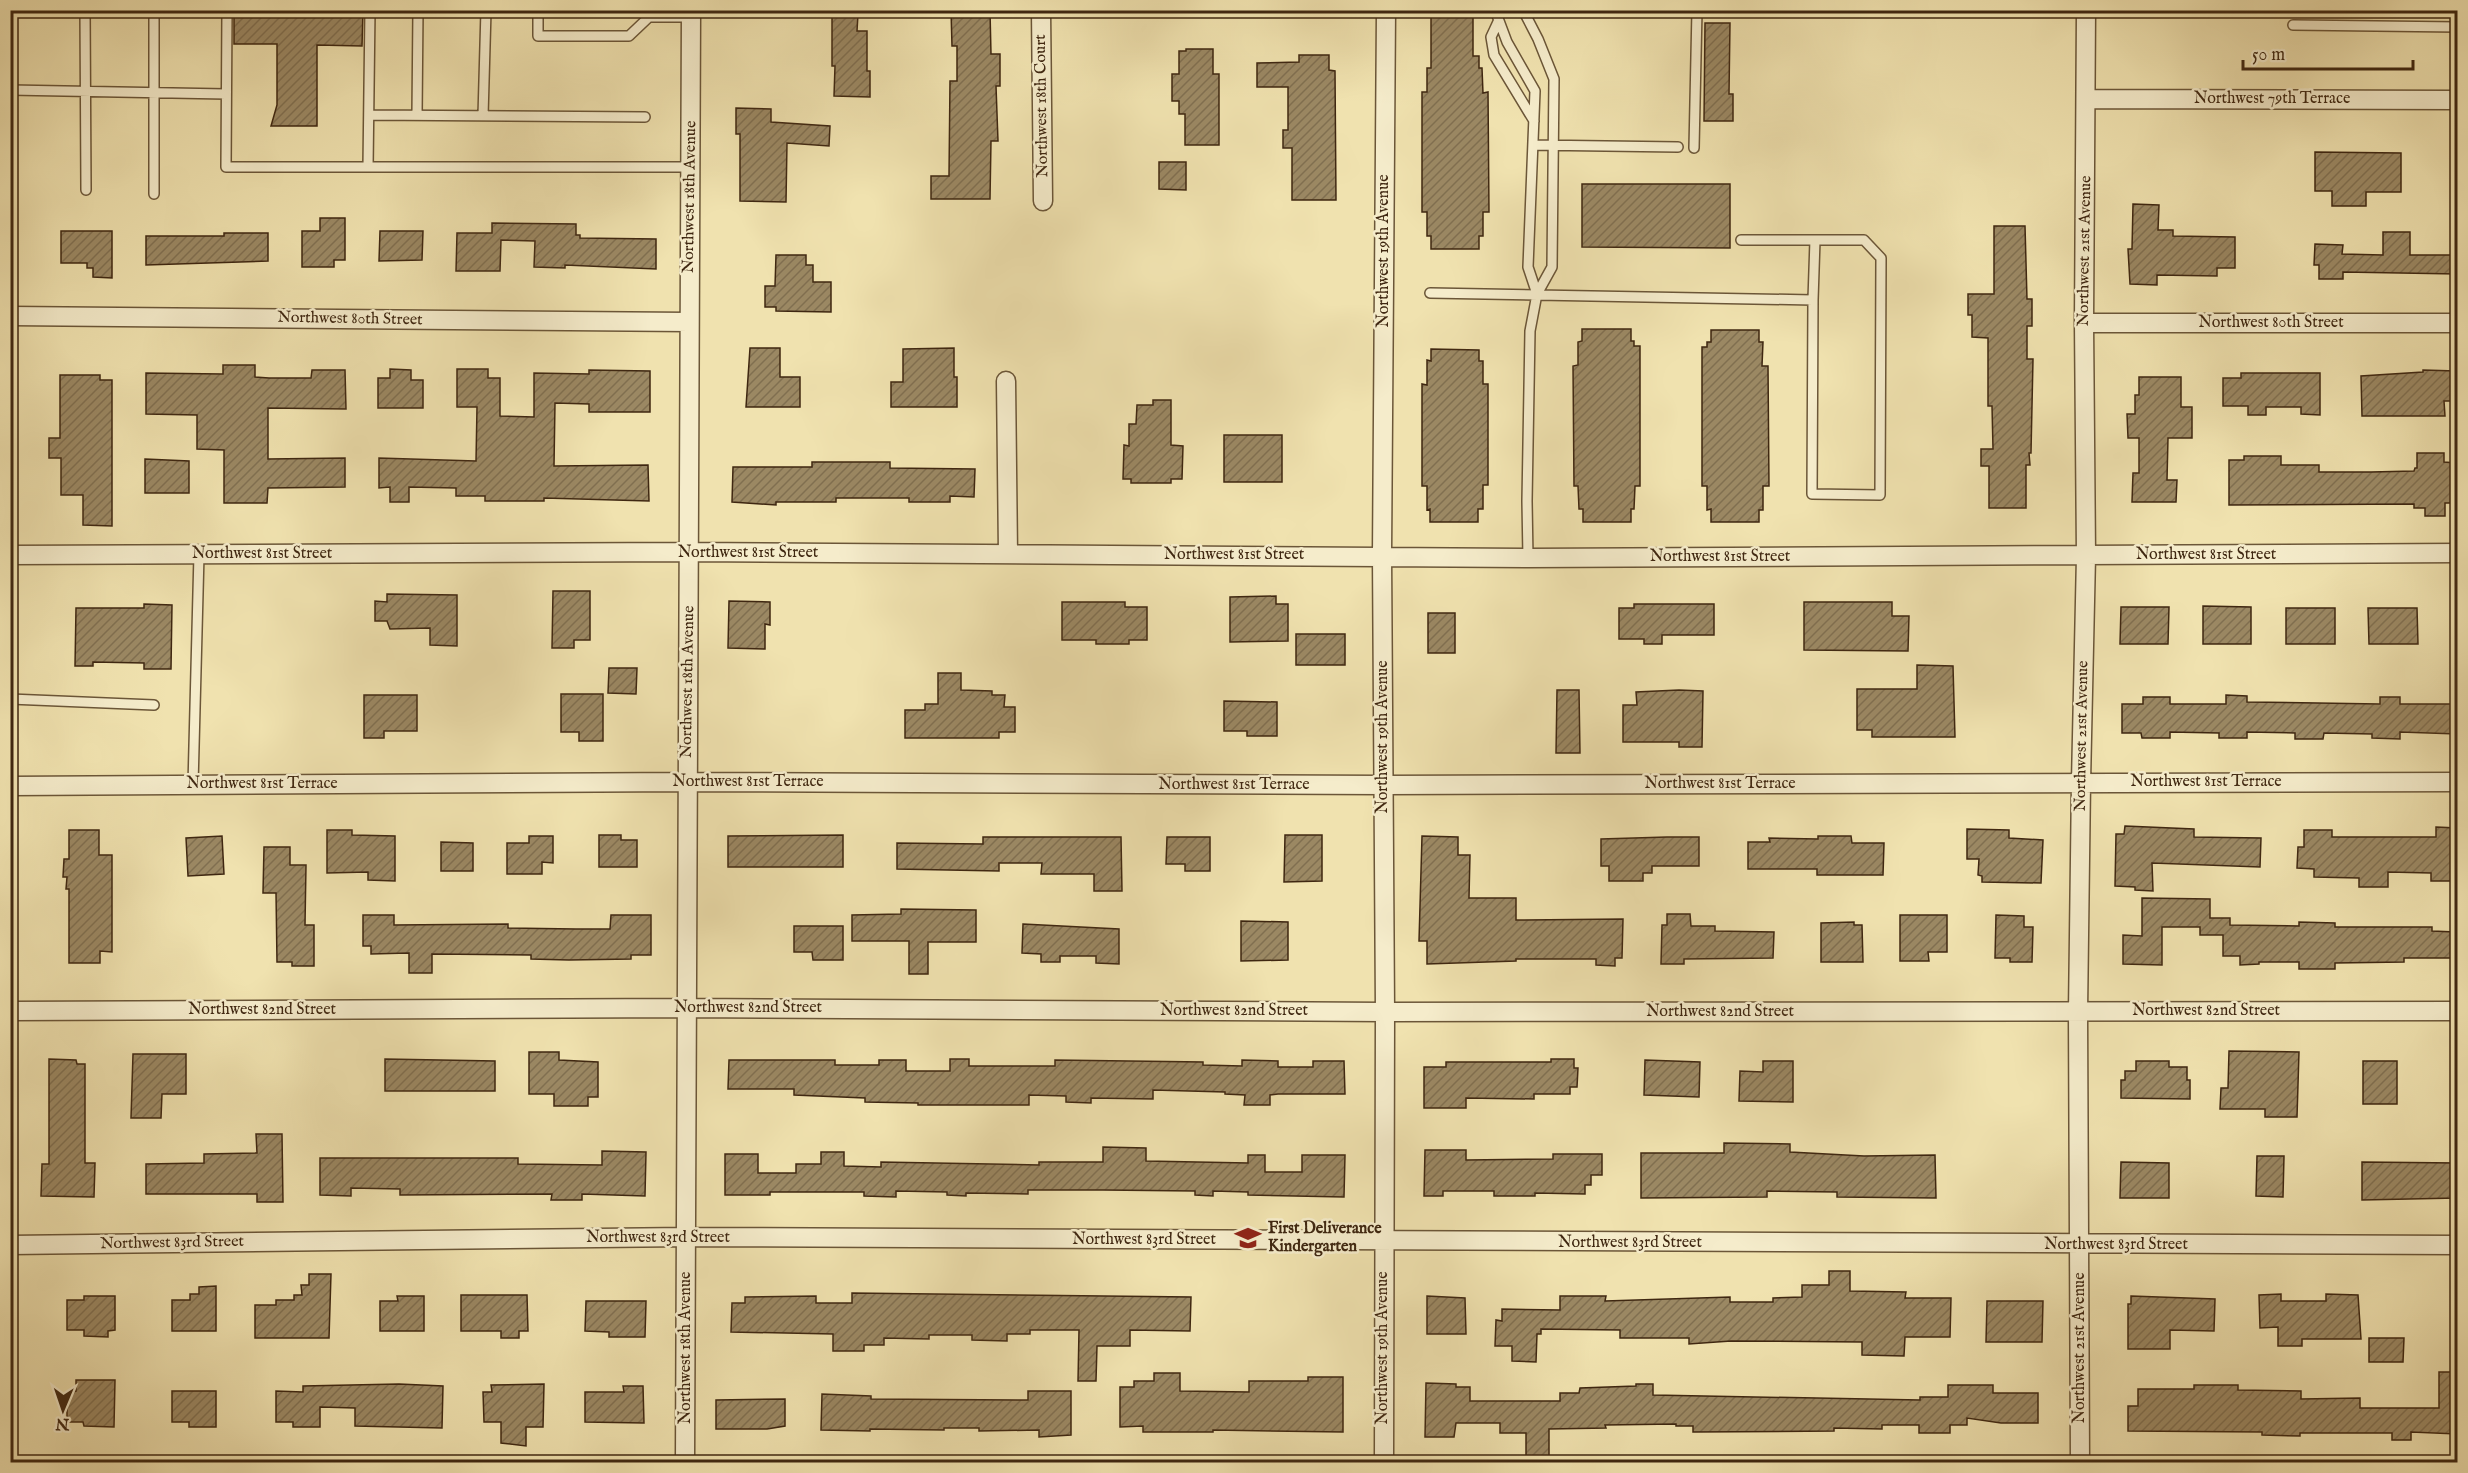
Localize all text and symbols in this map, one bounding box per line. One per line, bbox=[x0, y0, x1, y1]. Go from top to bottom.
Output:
scale bar bbox=[2243, 33, 2412, 71]
street label: Northwest 18th Court bbox=[1031, 34, 1053, 178]
text: 50 m bbox=[2252, 44, 2285, 67]
street label: Northwest 79th Terrace bbox=[2194, 89, 2350, 109]
street label: Northwest 18th Avenue bbox=[679, 121, 701, 273]
street label: Northwest 19th Avenue bbox=[1374, 174, 1394, 328]
street label: Northwest 21st Avenue bbox=[2074, 175, 2096, 327]
street label: Northwest 80th Street bbox=[277, 308, 423, 330]
street label: Northwest 80th Street bbox=[2198, 313, 2344, 333]
street label: Northwest 81st Street bbox=[678, 543, 819, 563]
street label: Northwest 81st Street bbox=[192, 544, 333, 564]
street label: Northwest 81st Street bbox=[1164, 545, 1305, 565]
street label: Northwest 81st Street bbox=[2136, 545, 2277, 565]
street label: Northwest 81st Street bbox=[1650, 547, 1791, 567]
street label: Northwest 18th Avenue bbox=[677, 606, 699, 758]
street label: Northwest 19th Avenue bbox=[1373, 660, 1393, 814]
street label: Northwest 21st Avenue bbox=[2071, 660, 2093, 812]
street label: Northwest 81st Terrace bbox=[672, 772, 824, 792]
street label: Northwest 81st Terrace bbox=[2130, 772, 2282, 792]
street label: Northwest 81st Terrace bbox=[186, 774, 338, 794]
street label: Northwest 81st Terrace bbox=[1644, 774, 1796, 794]
street label: Northwest 81st Terrace bbox=[1158, 775, 1310, 795]
street label: Northwest 82nd Street bbox=[674, 998, 823, 1018]
street label: Northwest 82nd Street bbox=[188, 1000, 337, 1020]
street label: Northwest 82nd Street bbox=[1160, 1001, 1309, 1021]
street label: Northwest 82nd Street bbox=[2132, 1001, 2281, 1021]
street label: Northwest 82nd Street bbox=[1646, 1002, 1795, 1022]
place label: First Deliverance Kindergarten bbox=[1268, 1219, 1382, 1257]
school or university icon: First Deliverance Kindergarten bbox=[1233, 1223, 1263, 1253]
street label: Northwest 83rd Street bbox=[586, 1228, 730, 1248]
street label: Northwest 83rd Street bbox=[1072, 1230, 1216, 1250]
street label: Northwest 83rd Street bbox=[100, 1232, 245, 1254]
street label: Northwest 83rd Street bbox=[1558, 1233, 1702, 1253]
street label: Northwest 83rd Street bbox=[2044, 1235, 2188, 1255]
street label: Northwest 19th Avenue bbox=[1373, 1271, 1393, 1425]
street label: Northwest 18th Avenue bbox=[676, 1272, 696, 1424]
street label: Northwest 21st Avenue bbox=[2070, 1273, 2090, 1423]
north arrow bbox=[33, 1380, 93, 1440]
text: N bbox=[55, 1413, 71, 1433]

